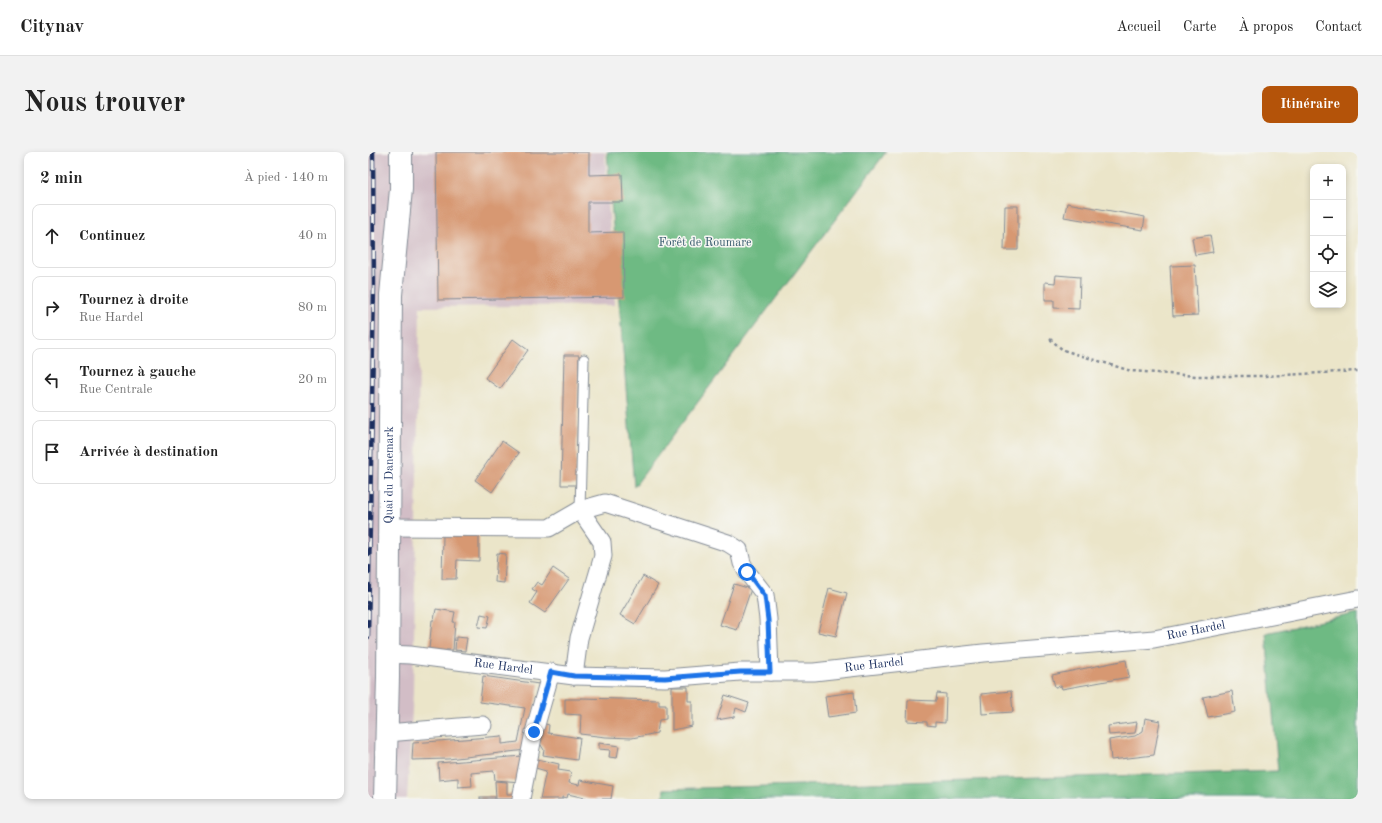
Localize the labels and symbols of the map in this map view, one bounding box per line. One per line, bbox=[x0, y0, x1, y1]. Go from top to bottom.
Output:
park label: Forêt de Roumare bbox=[658, 237, 752, 249]
street label: Quai du Danemark bbox=[383, 426, 396, 524]
route start bbox=[738, 563, 756, 581]
street label: Rue Hardel bbox=[1166, 619, 1226, 642]
street label: Rue Hardel bbox=[844, 656, 904, 675]
street label: Rue Hardel bbox=[473, 657, 533, 677]
route end bbox=[525, 723, 543, 741]

